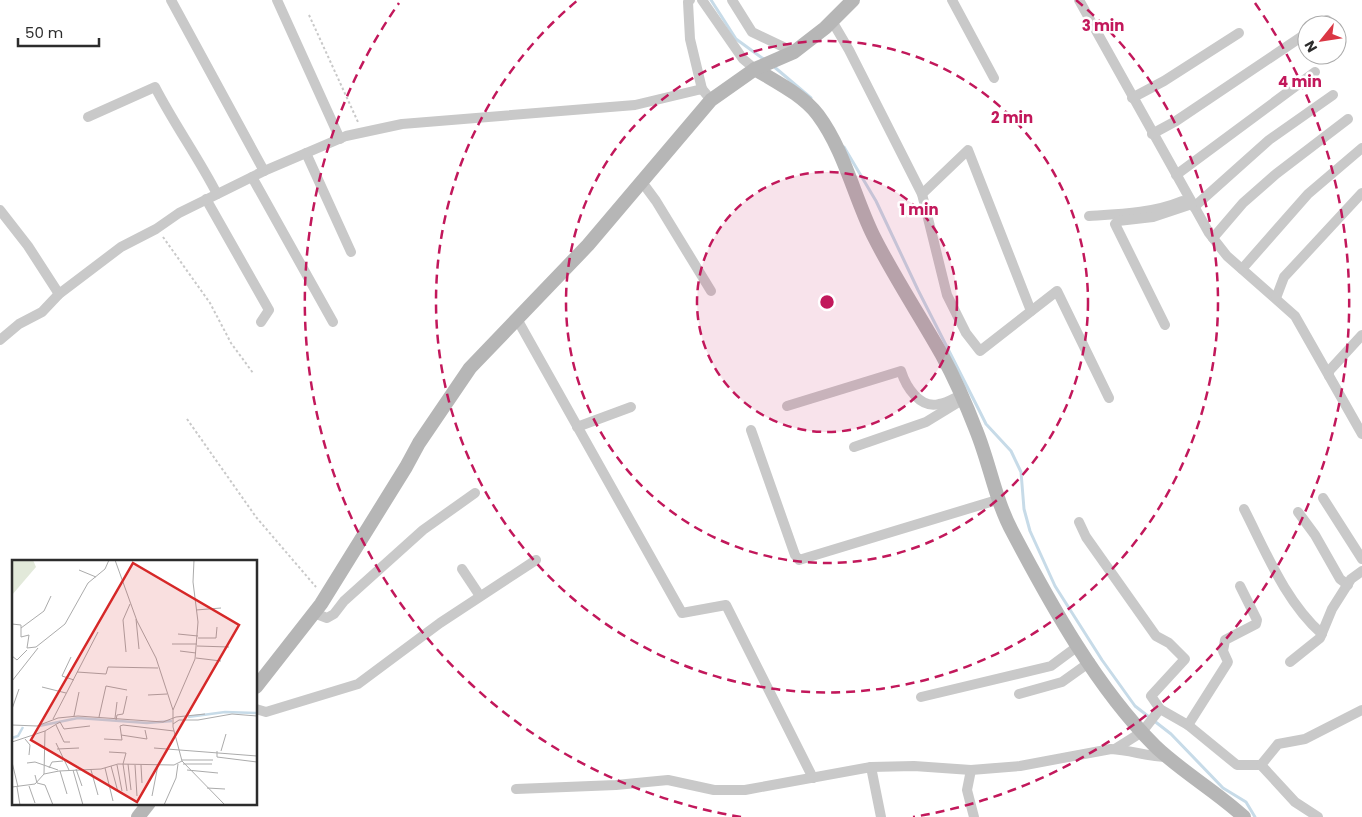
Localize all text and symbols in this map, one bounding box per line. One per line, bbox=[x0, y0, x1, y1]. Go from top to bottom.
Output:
scale bar bbox=[18, 15, 99, 47]
text: 3 min bbox=[1082, 15, 1124, 36]
north arrow bbox=[1297, 15, 1347, 65]
text: 50 m bbox=[25, 22, 63, 43]
text: N bbox=[1299, 37, 1322, 56]
text: 4 min bbox=[1278, 71, 1322, 92]
text: 2 min bbox=[991, 107, 1033, 128]
text: 1 min bbox=[899, 199, 939, 220]
centre of rings bbox=[818, 293, 836, 311]
inset map bbox=[12, 560, 258, 804]

